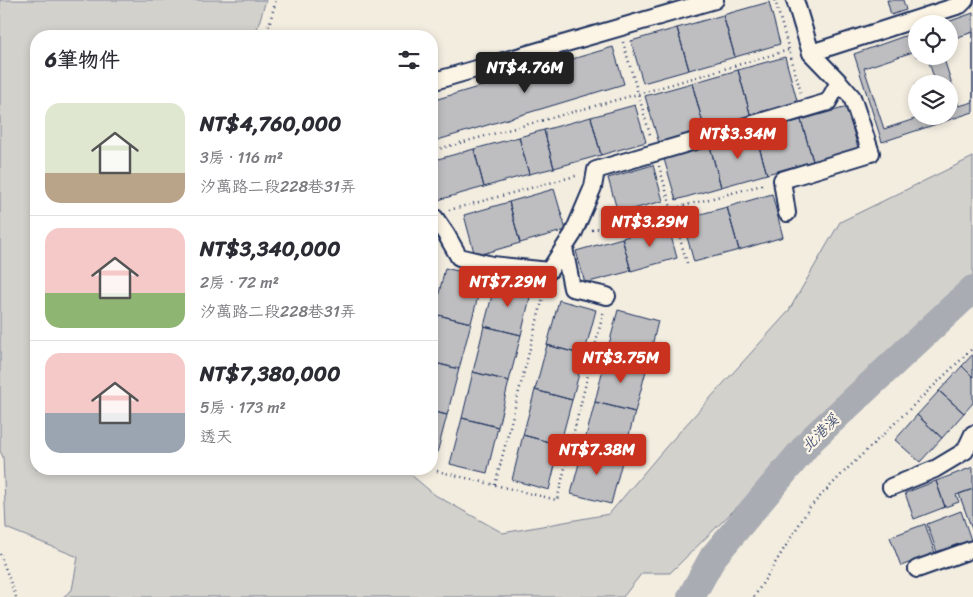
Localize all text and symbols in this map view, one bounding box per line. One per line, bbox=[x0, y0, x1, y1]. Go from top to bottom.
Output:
map controls bbox=[908, 15, 958, 125]
button: locate bbox=[908, 15, 958, 65]
text: 6筆物件 bbox=[45, 41, 120, 79]
icon: filters bbox=[395, 46, 423, 74]
pin: NT$4.76M bbox=[473, 52, 577, 94]
text: NT$4.76M bbox=[487, 53, 563, 82]
button: layers bbox=[908, 75, 958, 125]
text: NT$4,760,000 bbox=[200, 105, 341, 143]
pin: NT$3.34M bbox=[686, 118, 790, 160]
text: NT$3.34M bbox=[700, 119, 776, 148]
icon: home bbox=[85, 123, 145, 183]
text: 3房 · 116 m² bbox=[200, 143, 283, 172]
text: 汐萬路二段228巷31弄 bbox=[200, 172, 356, 201]
pin: NT$3.29M bbox=[598, 206, 702, 248]
text: NT$3.29M bbox=[612, 207, 688, 236]
text: NT$3,340,000 bbox=[200, 230, 340, 268]
icon: home bbox=[85, 248, 145, 308]
pin: NT$7.29M bbox=[456, 266, 560, 308]
text: NT$7.29M bbox=[470, 267, 546, 296]
text: 2房 · 72 m² bbox=[200, 268, 279, 297]
text: 汐萬路二段228巷31弄 bbox=[200, 297, 356, 326]
pin: NT$3.75M bbox=[569, 342, 673, 384]
text: NT$3.75M bbox=[583, 343, 659, 372]
text: NT$7,380,000 bbox=[200, 355, 340, 393]
icon: home bbox=[85, 373, 145, 433]
text: 5房 · 173 m² bbox=[200, 393, 286, 422]
water label: 北港溪 bbox=[795, 407, 846, 458]
text: 透天 bbox=[200, 422, 232, 451]
pin: NT$7.38M bbox=[545, 434, 649, 476]
text: NT$7.38M bbox=[559, 435, 635, 464]

